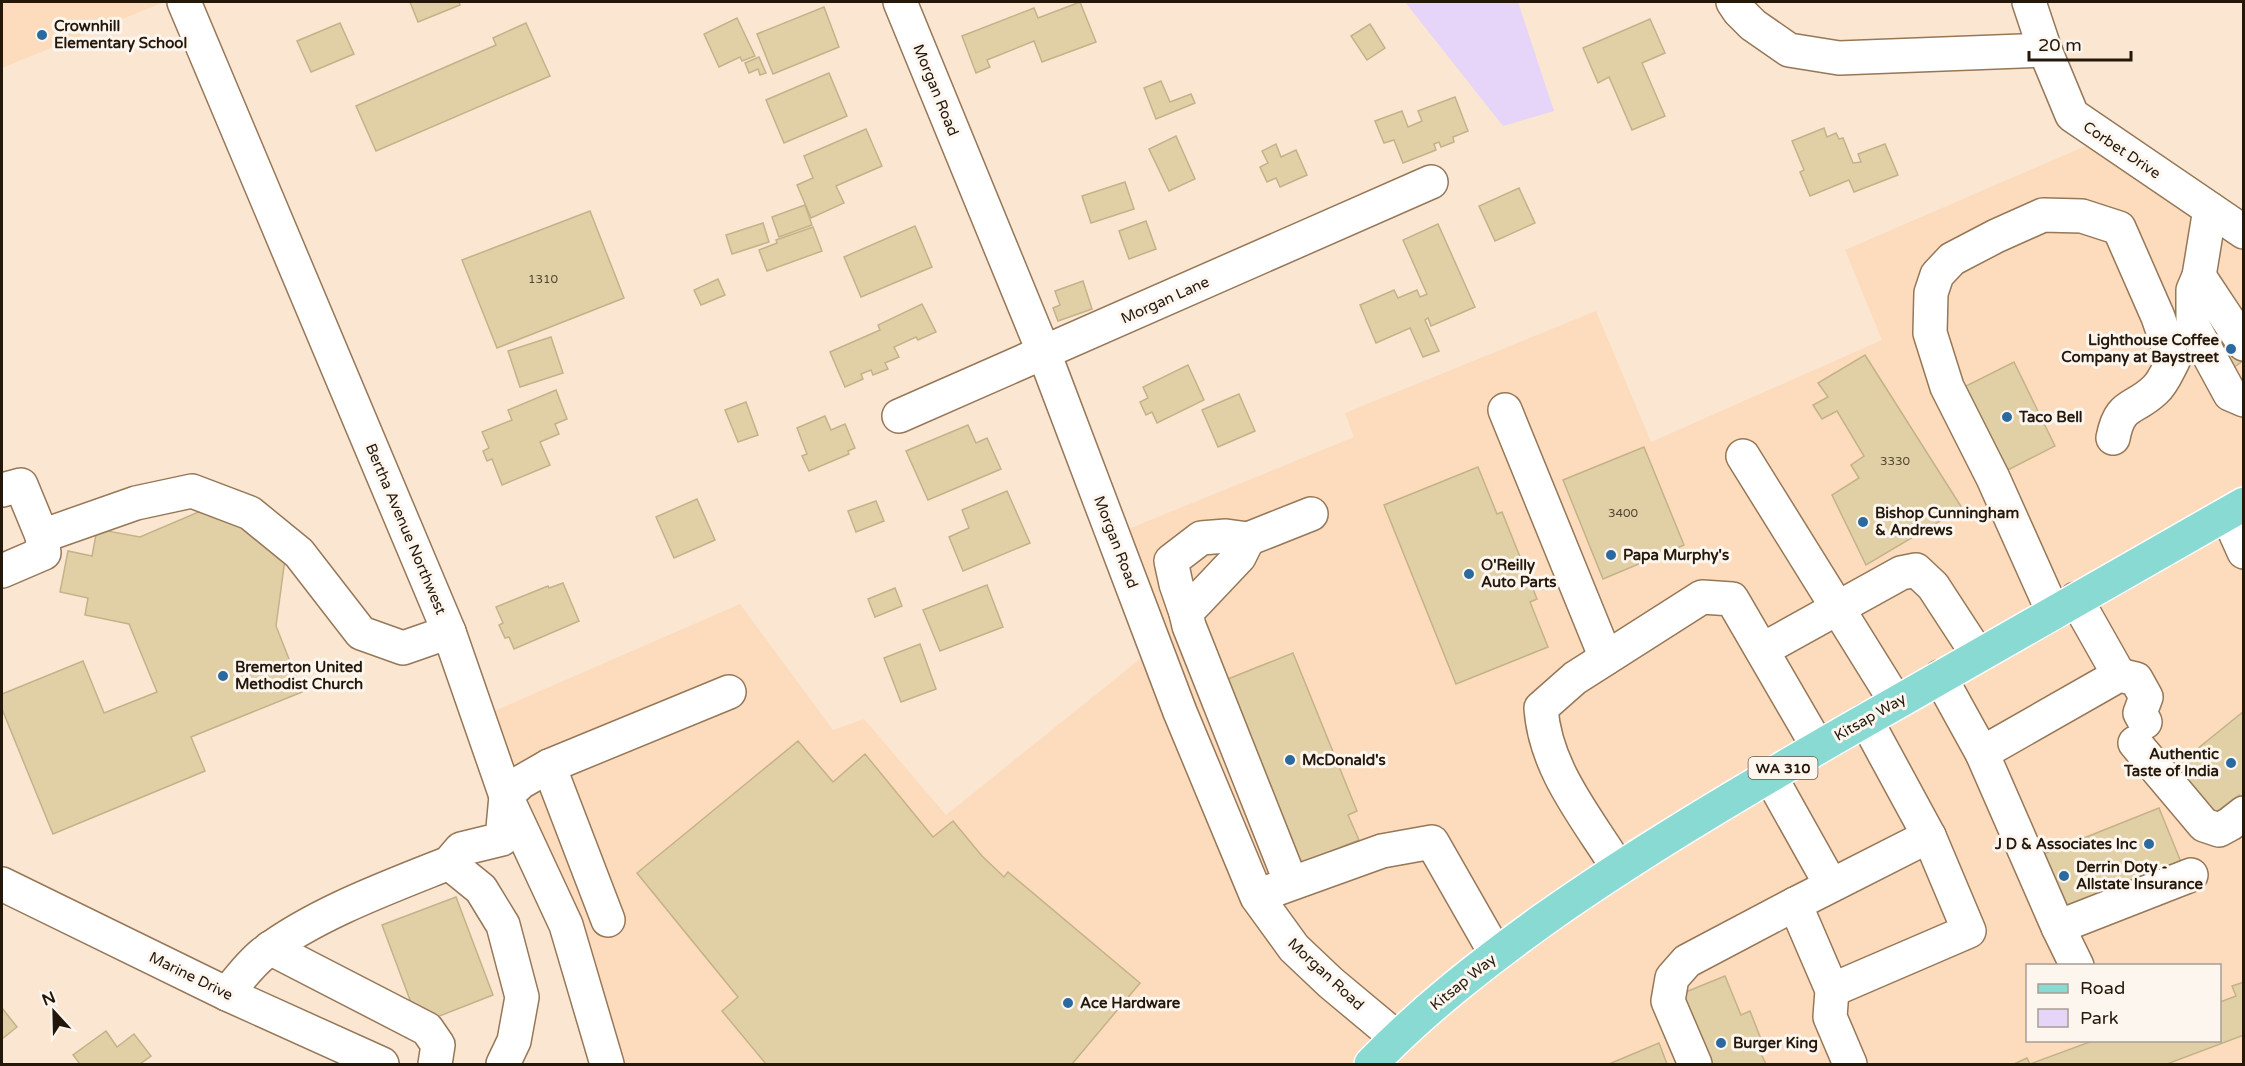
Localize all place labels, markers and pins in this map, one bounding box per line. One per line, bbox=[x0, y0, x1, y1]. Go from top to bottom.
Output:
place label: Crownhill Elementary School bbox=[54, 17, 187, 53]
marker: Crownhill Elementary School bbox=[35, 28, 49, 42]
place label: Lighthouse Coffee Company at Baystreet bbox=[2061, 331, 2219, 367]
marker: Lighthouse Coffee Company at Baystreet bbox=[2224, 342, 2238, 356]
place label: Taco Bell bbox=[2018, 408, 2083, 426]
marker: Taco Bell bbox=[2000, 410, 2014, 424]
place label: Bishop Cunningham & Andrews bbox=[1875, 504, 2019, 539]
marker: Bishop Cunningham & Andrews bbox=[1856, 515, 1870, 529]
place label: Papa Murphy's bbox=[1623, 546, 1729, 565]
marker: Papa Murphy's bbox=[1604, 548, 1618, 562]
place label: O'Reilly Auto Parts bbox=[1481, 556, 1557, 591]
marker: O'Reilly Auto Parts bbox=[1462, 567, 1476, 581]
place label: Bremerton United Methodist Church bbox=[235, 658, 363, 693]
marker: Bremerton United Methodist Church bbox=[216, 669, 230, 683]
place label: Authentic Taste of India bbox=[2123, 745, 2219, 780]
place label: McDonald's bbox=[1302, 751, 1386, 769]
marker: McDonald's bbox=[1283, 753, 1297, 767]
marker: Authentic Taste of India bbox=[2224, 756, 2238, 770]
place label: J D & Associates Inc bbox=[1994, 835, 2137, 853]
marker: J D & Associates Inc bbox=[2142, 837, 2156, 851]
place label: Derrin Doty - Allstate Insurance bbox=[2076, 858, 2204, 893]
marker: Derrin Doty - Allstate Insurance bbox=[2057, 869, 2071, 883]
place label: Ace Hardware bbox=[1080, 994, 1181, 1012]
marker: Ace Hardware bbox=[1061, 996, 1075, 1010]
place label: Burger King bbox=[1733, 1034, 1818, 1053]
marker: Burger King bbox=[1714, 1036, 1728, 1050]

